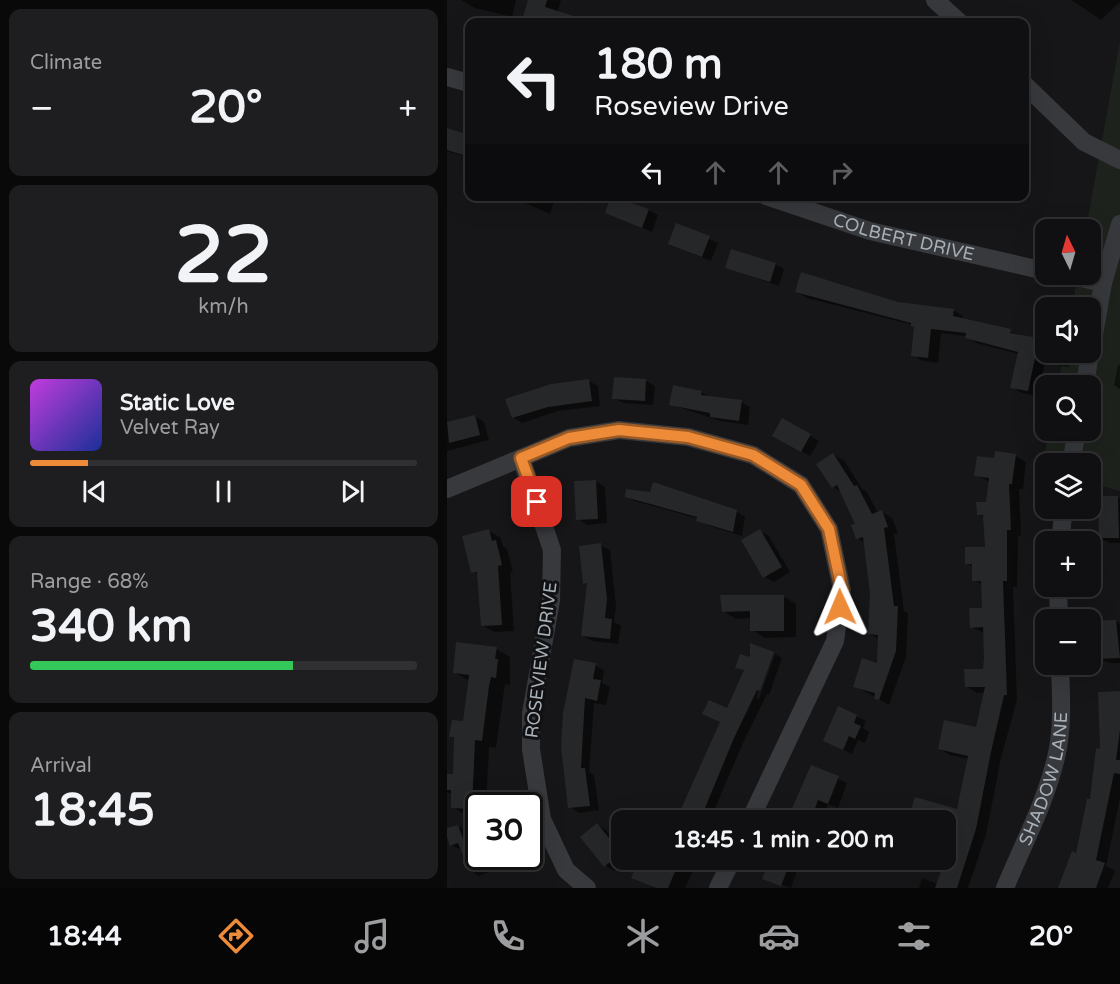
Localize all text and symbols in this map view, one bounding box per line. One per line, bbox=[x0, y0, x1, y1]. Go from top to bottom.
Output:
text: 180 m bbox=[594, 39, 723, 90]
icon: left bbox=[495, 42, 573, 120]
text: Climate bbox=[30, 51, 102, 75]
text: 20° bbox=[189, 81, 263, 135]
text: − bbox=[30, 89, 54, 128]
text: + bbox=[398, 89, 417, 128]
text: Roseview Drive bbox=[594, 90, 789, 123]
icon: left bbox=[636, 156, 669, 189]
icon: ahead bbox=[699, 156, 732, 189]
icon: ahead bbox=[762, 156, 795, 189]
icon: right bbox=[825, 156, 858, 189]
street label: COLBERT DRIVE bbox=[830, 208, 977, 266]
text: 22 bbox=[175, 209, 272, 303]
north arrow bbox=[1035, 219, 1101, 285]
map controls bbox=[1035, 219, 1101, 675]
text: km/h bbox=[198, 295, 249, 319]
button: sound bbox=[1035, 297, 1101, 363]
button: search bbox=[1035, 375, 1101, 441]
text: Static Love bbox=[120, 390, 235, 416]
text: Velvet Ray bbox=[120, 416, 220, 440]
button: layers bbox=[1035, 453, 1101, 519]
icon: previous bbox=[78, 475, 111, 508]
icon: pause bbox=[207, 475, 240, 508]
icon: next bbox=[336, 475, 369, 508]
pin bbox=[511, 476, 562, 527]
icon: arrive bbox=[520, 485, 553, 518]
button: + bbox=[1035, 531, 1101, 597]
text: Range · 68% bbox=[30, 570, 149, 594]
position arrow bbox=[808, 575, 872, 639]
street label: ROSEVIEW DRIVE bbox=[520, 581, 562, 739]
text: 340 km bbox=[30, 600, 192, 654]
button: − bbox=[1035, 609, 1101, 675]
street label: SHADOW LANE bbox=[1014, 712, 1072, 849]
text: Arrival bbox=[30, 754, 92, 778]
text: 18:45 bbox=[30, 784, 155, 838]
speed limit sign: 30 bbox=[465, 792, 543, 870]
text: 18:45 · 1 min · 200 m bbox=[673, 827, 894, 853]
icon: directions bbox=[215, 915, 257, 957]
icon: music bbox=[351, 915, 393, 957]
icon: phone bbox=[487, 915, 529, 957]
icon: climate bbox=[622, 915, 664, 957]
icon: car bbox=[758, 915, 800, 957]
icon: filters bbox=[893, 915, 935, 957]
text: 18:44 bbox=[47, 920, 122, 953]
text: 20° bbox=[1029, 920, 1073, 953]

